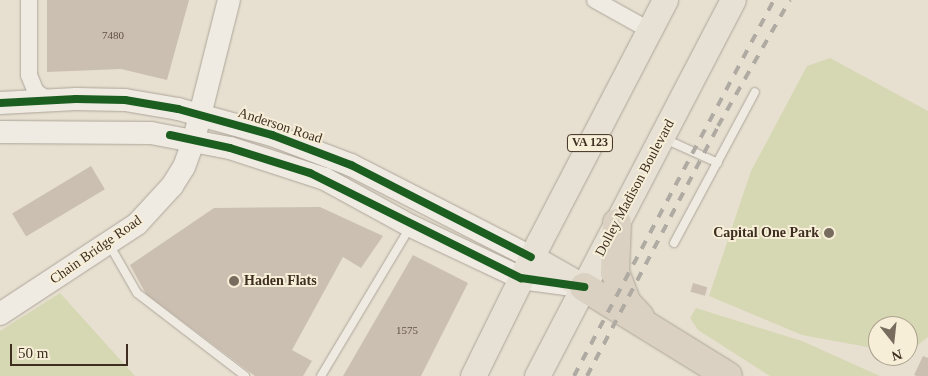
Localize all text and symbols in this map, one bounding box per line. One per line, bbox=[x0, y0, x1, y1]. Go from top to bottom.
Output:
house number: 7480 bbox=[102, 28, 124, 42]
street label: Anderson Road bbox=[236, 104, 324, 148]
street label: Dolley Madison Boulevard bbox=[592, 117, 678, 259]
road number: VA 123 bbox=[566, 134, 614, 152]
street label: Chain Bridge Road bbox=[47, 212, 145, 288]
place label: Capital One Park bbox=[713, 225, 819, 241]
marker: Capital One Park bbox=[823, 227, 835, 239]
place label: Haden Flats bbox=[244, 273, 317, 289]
marker: Haden Flats bbox=[228, 275, 240, 287]
north arrow bbox=[868, 316, 918, 366]
house number: 1575 bbox=[396, 323, 418, 337]
scale bar bbox=[12, 334, 130, 366]
text: 50 m bbox=[18, 345, 48, 361]
text: N bbox=[890, 346, 904, 364]

